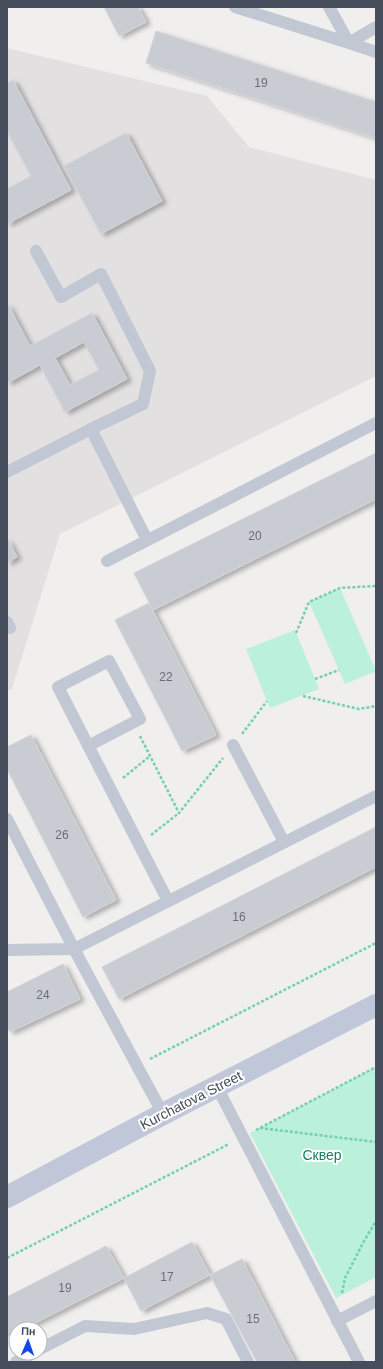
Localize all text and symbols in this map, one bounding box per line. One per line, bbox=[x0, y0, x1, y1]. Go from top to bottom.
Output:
house number: 19 bbox=[254, 76, 268, 90]
house number: 20 bbox=[248, 529, 262, 543]
house number: 22 bbox=[159, 670, 173, 684]
house number: 26 bbox=[55, 828, 69, 842]
house number: 16 bbox=[232, 910, 246, 924]
house number: 24 bbox=[36, 988, 50, 1002]
street label: Kurchatova Street bbox=[137, 1067, 245, 1133]
park label: Сквер bbox=[302, 1147, 342, 1163]
house number: 17 bbox=[160, 1270, 174, 1284]
house number: 19 bbox=[58, 1281, 72, 1295]
house number: 15 bbox=[246, 1312, 260, 1326]
north arrow bbox=[8, 1321, 48, 1361]
text: Пн bbox=[21, 1325, 36, 1337]

